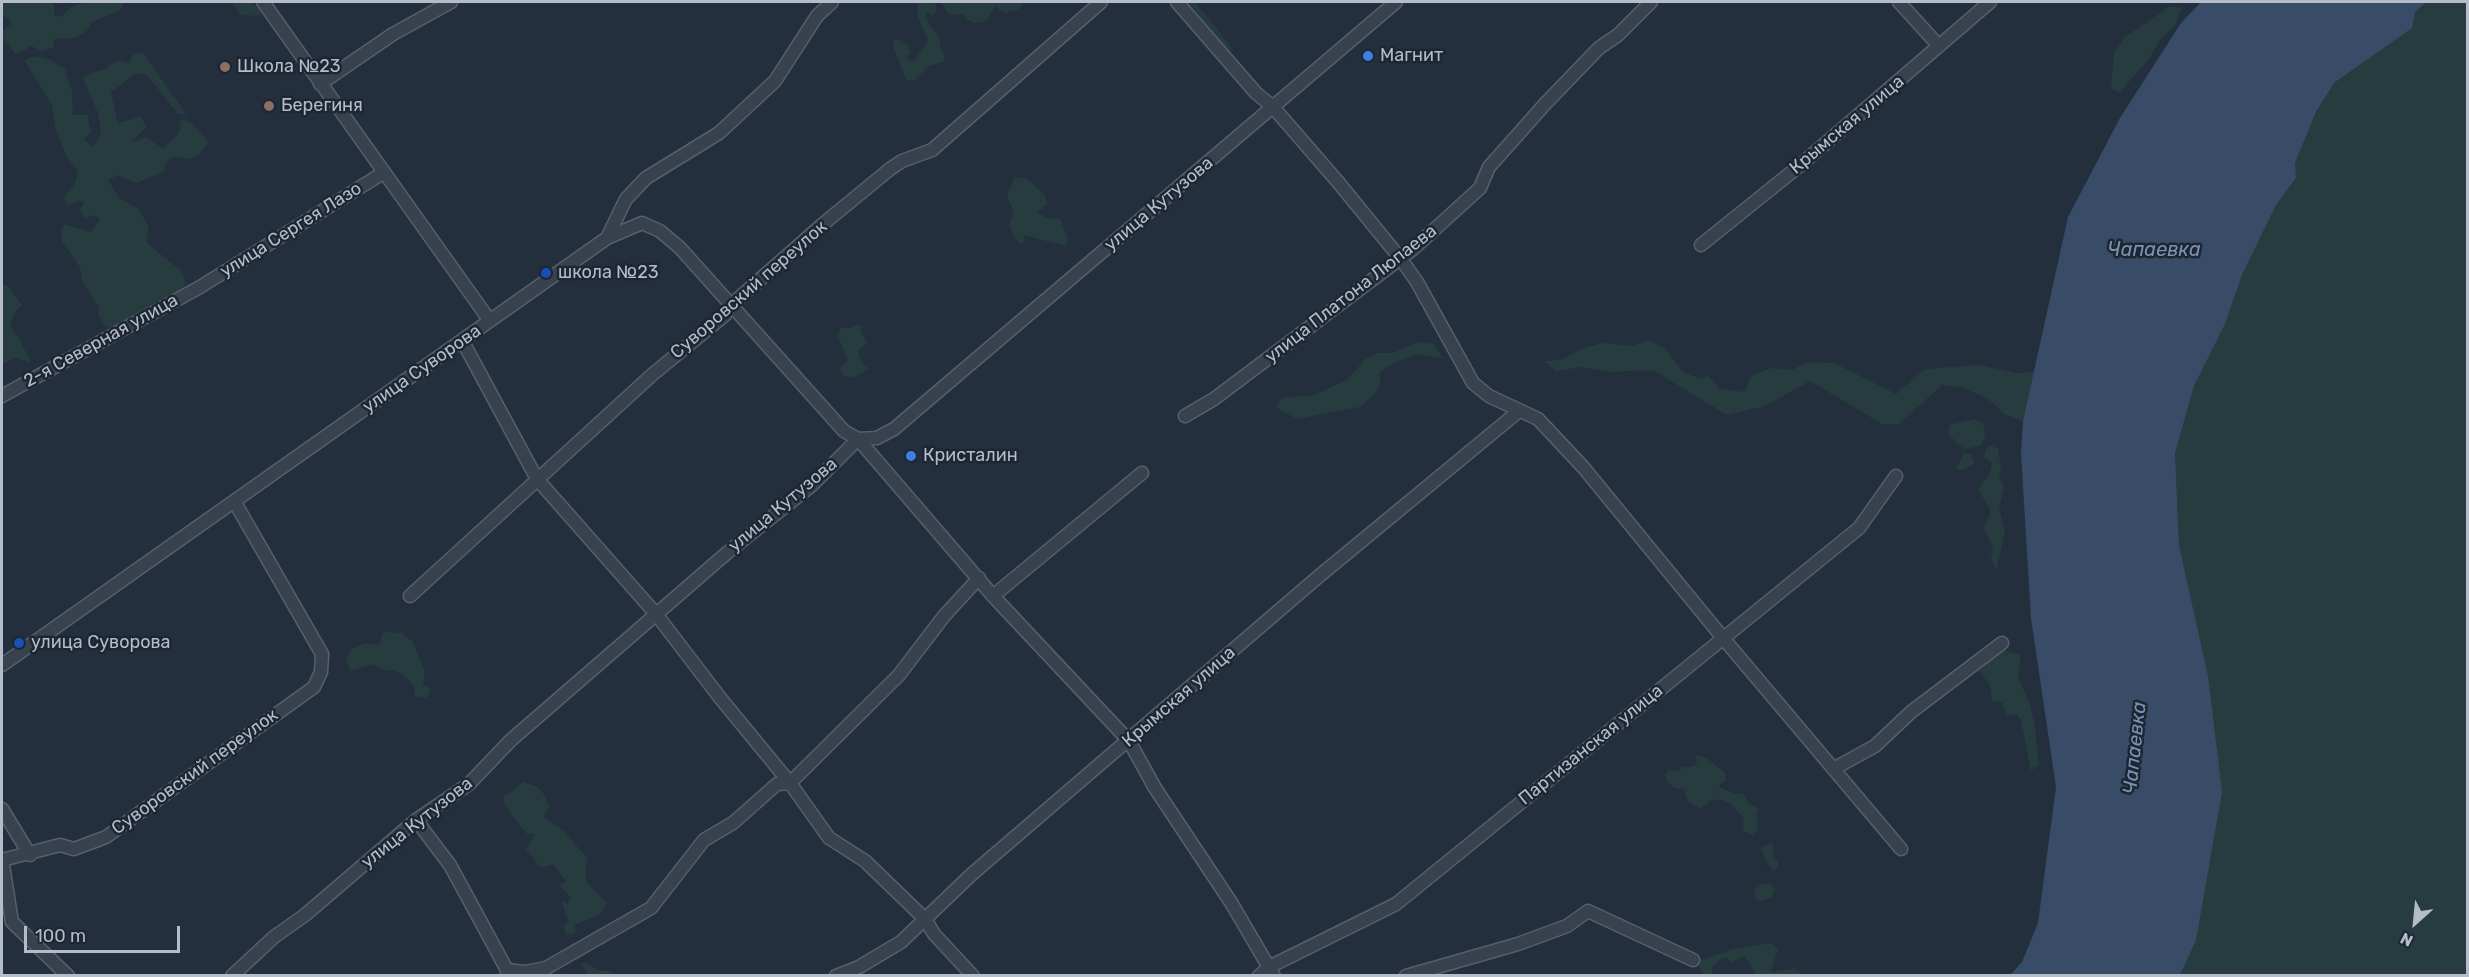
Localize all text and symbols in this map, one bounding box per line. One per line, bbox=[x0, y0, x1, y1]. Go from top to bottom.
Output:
place label: Магнит bbox=[1380, 45, 1443, 67]
marker: Магнит bbox=[1361, 49, 1375, 63]
place label: Школа №23 bbox=[237, 56, 341, 78]
marker: Школа №23 bbox=[218, 60, 232, 74]
street label: Крымская улица bbox=[1785, 71, 1909, 179]
place label: Берегиня bbox=[281, 95, 363, 117]
marker: Берегиня bbox=[262, 99, 276, 113]
street label: улица Кутузова bbox=[1100, 152, 1218, 256]
street label: улица Сергея Лазо bbox=[216, 178, 366, 282]
street label: Суворовский переулок bbox=[666, 216, 832, 364]
street label: улица Платона Люпаева bbox=[1261, 220, 1441, 368]
water label: Чапаевка bbox=[2107, 238, 2201, 262]
place label: школа №23 bbox=[558, 262, 659, 284]
marker: школа №23 bbox=[539, 266, 553, 280]
street label: 2-я Северная улица bbox=[20, 290, 182, 392]
street label: улица Суворова bbox=[359, 320, 485, 418]
place label: Кристалин bbox=[923, 445, 1018, 467]
marker: Кристалин bbox=[904, 449, 918, 463]
street label: улица Кутузова bbox=[724, 453, 842, 557]
place label: улица Суворова bbox=[31, 632, 171, 654]
marker: улица Суворова bbox=[12, 636, 26, 650]
street label: Крымская улица bbox=[1118, 642, 1240, 752]
street label: Партизанская улица bbox=[1515, 680, 1667, 810]
water label: Чапаевка bbox=[2118, 700, 2152, 796]
street label: Суворовский переулок bbox=[108, 704, 282, 840]
street label: улица Кутузова bbox=[357, 773, 477, 873]
north arrow bbox=[2385, 893, 2445, 953]
scale bar bbox=[27, 914, 183, 952]
text: 100 m bbox=[35, 925, 86, 947]
text: N bbox=[2397, 928, 2416, 951]

